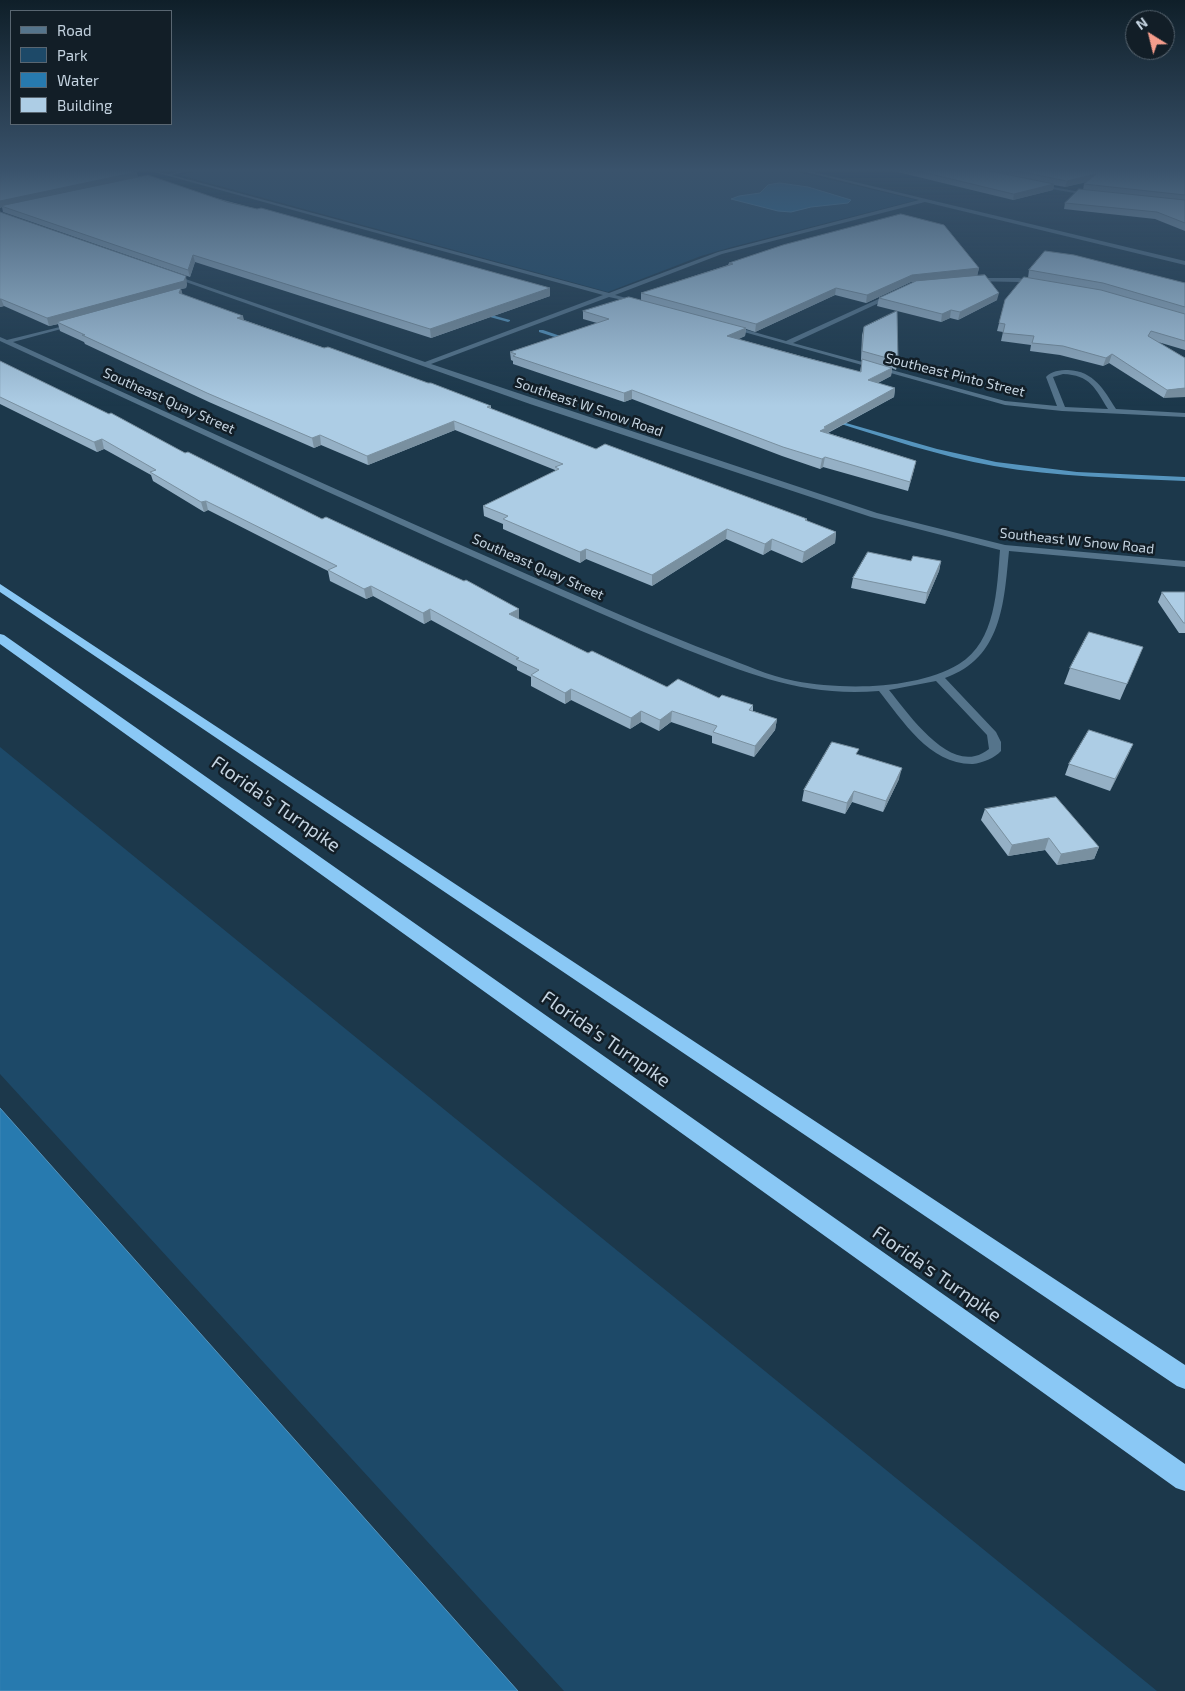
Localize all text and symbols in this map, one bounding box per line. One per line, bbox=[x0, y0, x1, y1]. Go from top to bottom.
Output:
legend bbox=[10, 10, 172, 125]
north arrow bbox=[1125, 10, 1175, 60]
text: N bbox=[1132, 13, 1151, 33]
text: Road bbox=[57, 21, 92, 39]
text: Park bbox=[57, 46, 88, 64]
text: Water bbox=[57, 71, 99, 89]
text: Building bbox=[57, 96, 112, 114]
street label: Southeast Pinto Street bbox=[883, 350, 1027, 400]
street label: Southeast Quay Street bbox=[100, 364, 238, 438]
street label: Southeast W Snow Road bbox=[513, 374, 665, 440]
street label: Southeast W Snow Road bbox=[999, 525, 1155, 557]
street label: Southeast Quay Street bbox=[469, 530, 607, 604]
street label: Florida's Turnpike bbox=[207, 751, 345, 857]
street label: Florida's Turnpike bbox=[537, 986, 675, 1092]
street label: Florida's Turnpike bbox=[868, 1221, 1006, 1327]

